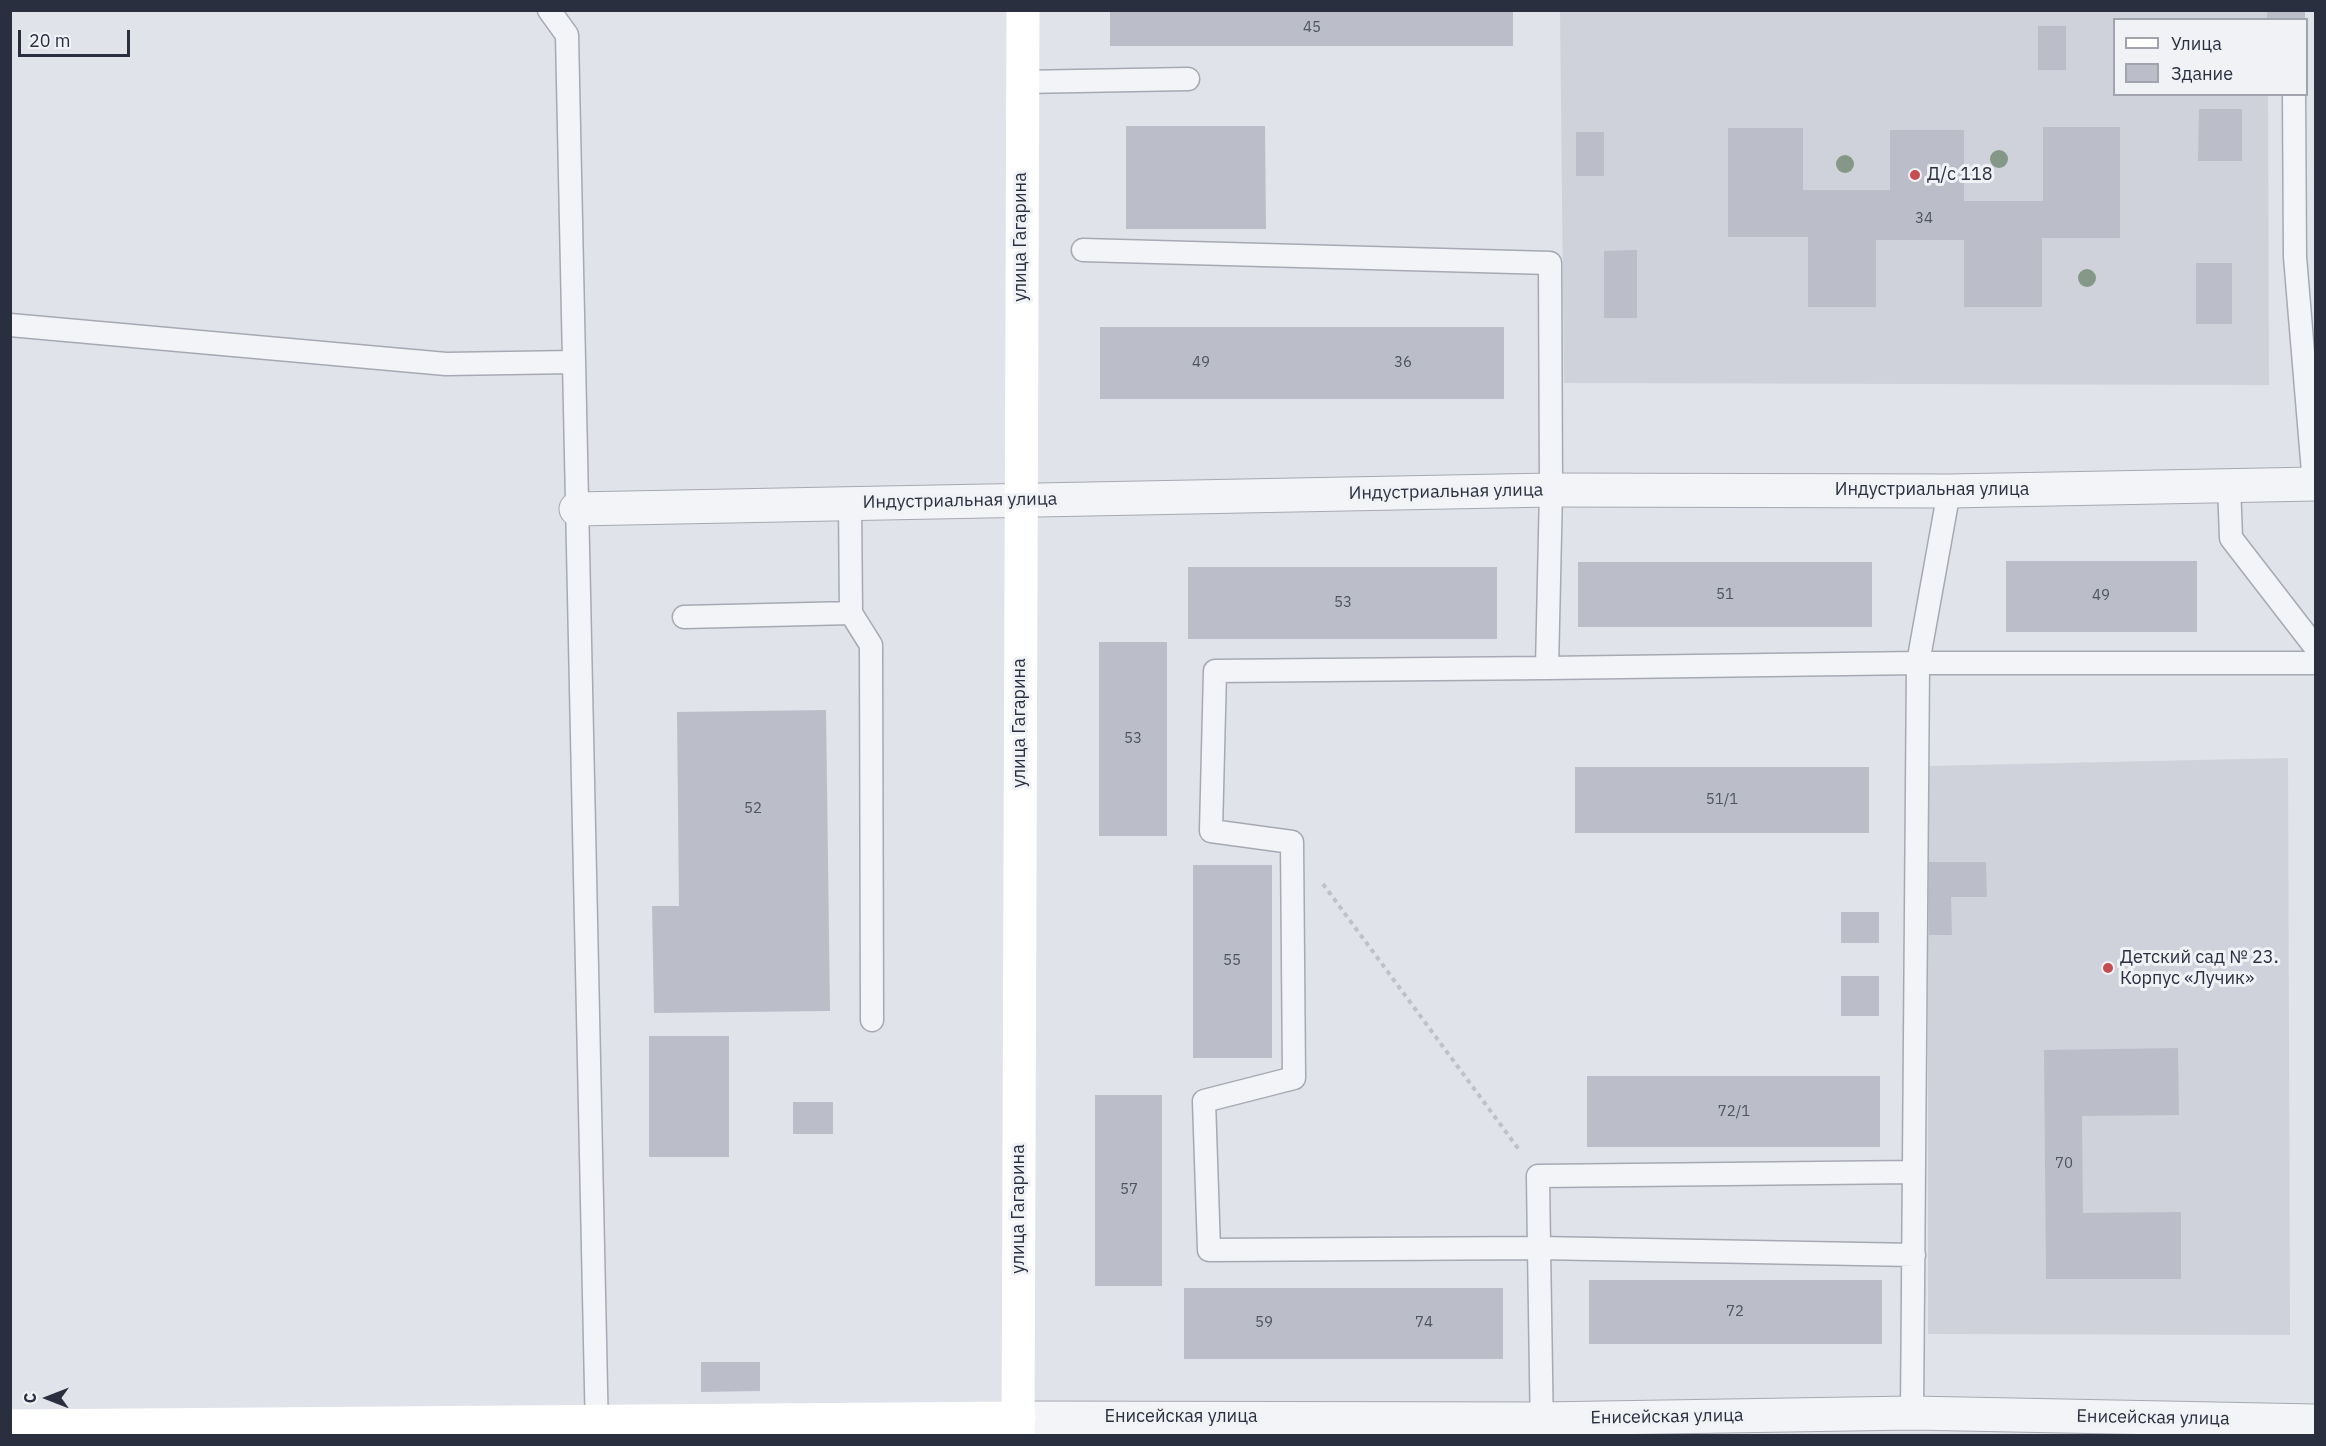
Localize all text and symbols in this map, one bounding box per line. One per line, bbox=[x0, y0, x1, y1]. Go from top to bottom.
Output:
scale bar bbox=[21, 18, 134, 56]
legend bbox=[2113, 18, 2308, 96]
house number: 45 bbox=[1303, 19, 1321, 37]
text: 20 m bbox=[29, 29, 71, 52]
text: Улица bbox=[2171, 32, 2222, 55]
text: Здание bbox=[2171, 62, 2233, 85]
place label: Д/с 118 bbox=[1927, 164, 1993, 186]
marker: Д/с 118 bbox=[1908, 168, 1922, 182]
street label: улица Гагарина bbox=[1010, 172, 1032, 302]
house number: 34 bbox=[1915, 210, 1933, 228]
house number: 49 bbox=[1192, 354, 1210, 372]
house number: 36 bbox=[1394, 354, 1412, 372]
street label: Индустриальная улица bbox=[1835, 479, 2029, 501]
street label: Индустриальная улица bbox=[1349, 480, 1543, 504]
street label: Индустриальная улица bbox=[863, 489, 1057, 513]
house number: 51 bbox=[1716, 586, 1734, 604]
house number: 49 bbox=[2092, 587, 2110, 605]
house number: 53 bbox=[1334, 594, 1352, 612]
street label: улица Гагарина bbox=[1009, 658, 1031, 788]
house number: 53 bbox=[1124, 730, 1142, 748]
house number: 51/1 bbox=[1706, 791, 1738, 809]
house number: 52 bbox=[744, 800, 762, 818]
place label: Детский сад № 23. Корпус «Лучик» bbox=[2120, 947, 2279, 990]
house number: 55 bbox=[1223, 952, 1241, 970]
marker: Детский сад № 23. Корпус «Лучик» bbox=[2101, 961, 2115, 975]
house number: 72/1 bbox=[1718, 1103, 1750, 1121]
street label: улица Гагарина bbox=[1008, 1144, 1030, 1274]
house number: 70 bbox=[2055, 1155, 2073, 1173]
house number: 57 bbox=[1120, 1181, 1138, 1199]
house number: 72 bbox=[1726, 1303, 1744, 1321]
house number: 59 bbox=[1255, 1314, 1273, 1332]
house number: 74 bbox=[1415, 1314, 1433, 1332]
north arrow bbox=[18, 1368, 78, 1428]
text: С bbox=[20, 1393, 40, 1403]
street label: Енисейская улица bbox=[1590, 1405, 1744, 1429]
street label: Енисейская улица bbox=[1104, 1406, 1258, 1428]
street label: Енисейская улица bbox=[2076, 1406, 2230, 1430]

